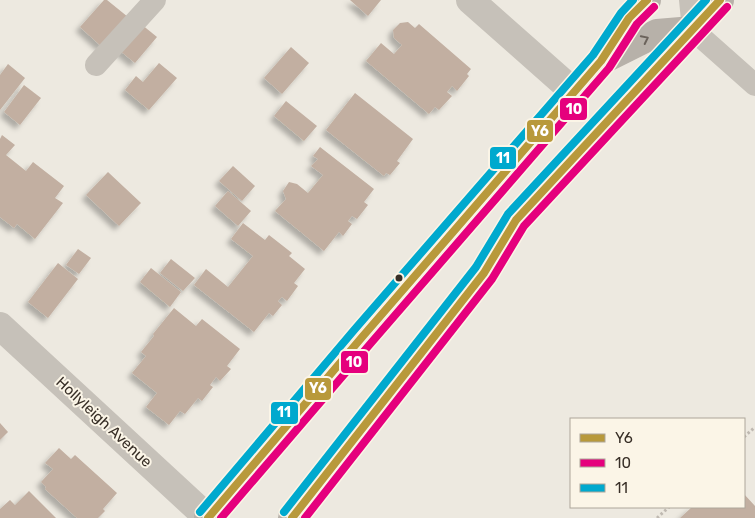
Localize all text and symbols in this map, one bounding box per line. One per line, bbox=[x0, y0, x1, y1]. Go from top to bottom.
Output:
one-way arrow bbox=[640, 35, 649, 45]
line badge: 10 bbox=[559, 97, 588, 121]
text: 10 bbox=[566, 101, 582, 118]
line badge: Y6 bbox=[526, 119, 554, 143]
text: Y6 bbox=[531, 123, 549, 140]
line badge: 11 bbox=[489, 146, 517, 170]
text: 11 bbox=[496, 150, 510, 167]
unlabelled marker bbox=[394, 273, 404, 283]
line badge: 10 bbox=[340, 350, 369, 374]
text: 10 bbox=[346, 354, 362, 371]
street label: Hollyleigh Avenue bbox=[52, 373, 156, 471]
line badge: Y6 bbox=[304, 377, 332, 401]
text: Y6 bbox=[309, 380, 327, 397]
line badge: 11 bbox=[270, 401, 299, 425]
text: 11 bbox=[277, 404, 291, 421]
legend bbox=[570, 418, 745, 508]
text: Y6 bbox=[615, 429, 633, 447]
text: 10 bbox=[615, 454, 631, 472]
text: 11 bbox=[615, 479, 628, 497]

